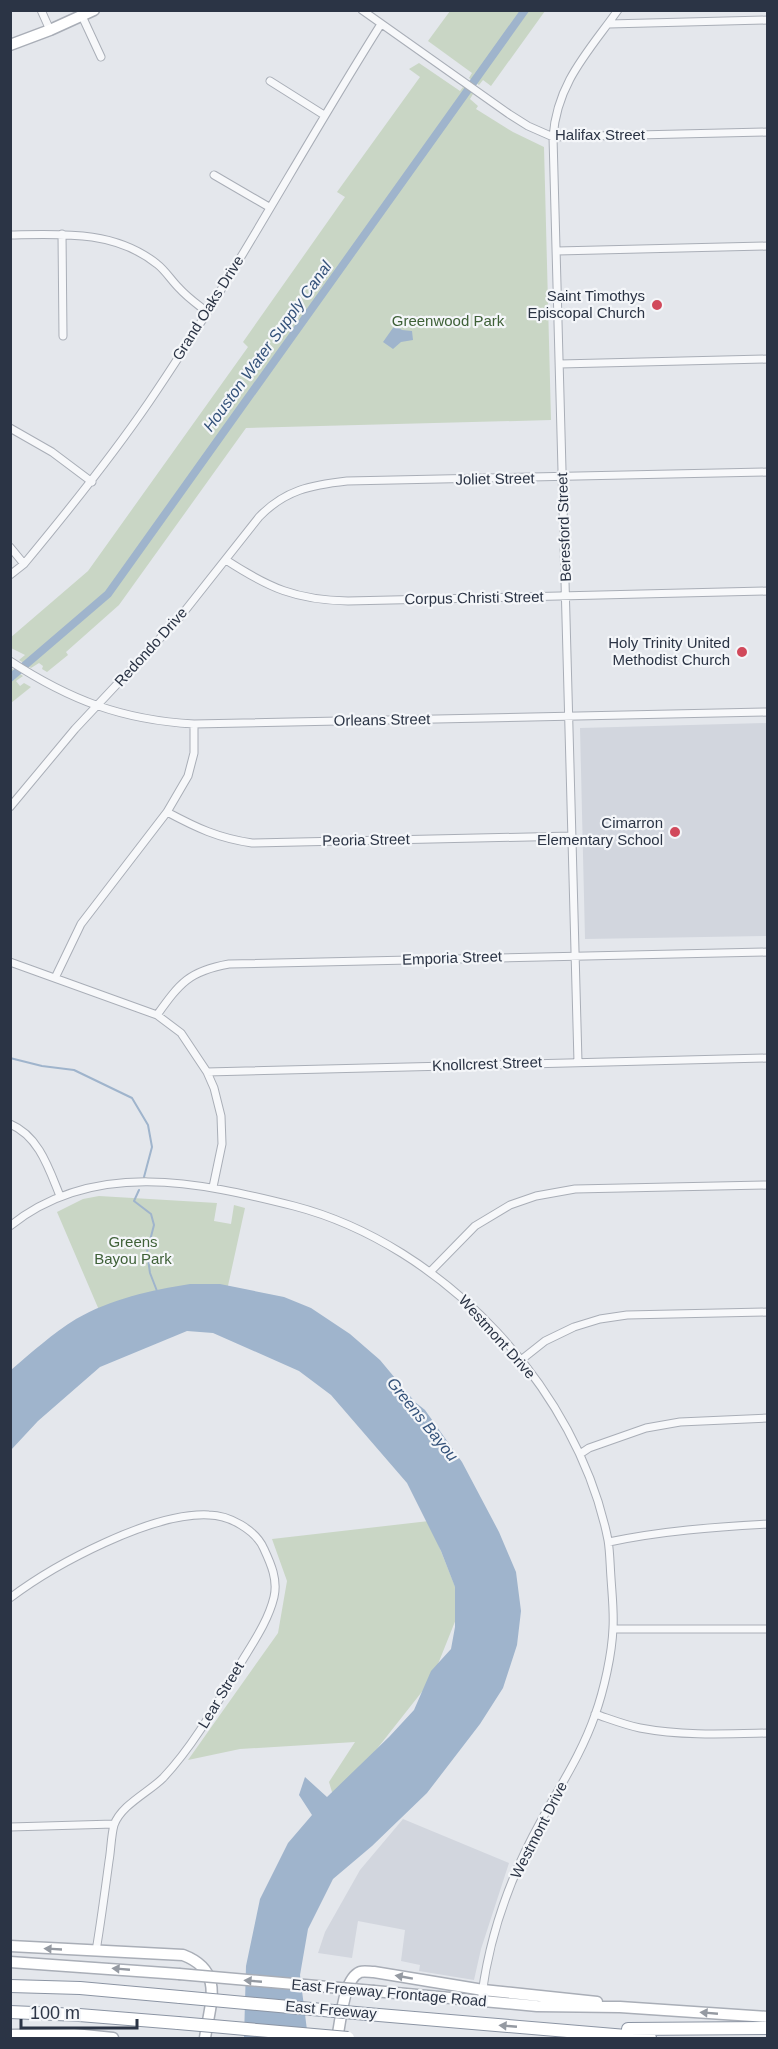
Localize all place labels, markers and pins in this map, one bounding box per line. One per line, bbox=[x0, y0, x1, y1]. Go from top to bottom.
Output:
place label: Saint Timothys Episcopal Church bbox=[527, 287, 645, 321]
marker: Saint Timothys Episcopal Church bbox=[650, 298, 664, 312]
place label: Holy Trinity United Methodist Church bbox=[608, 634, 730, 668]
marker: Holy Trinity United Methodist Church bbox=[735, 645, 749, 659]
place label: Cimarron Elementary School bbox=[537, 814, 663, 848]
marker: Cimarron Elementary School bbox=[668, 825, 682, 839]

